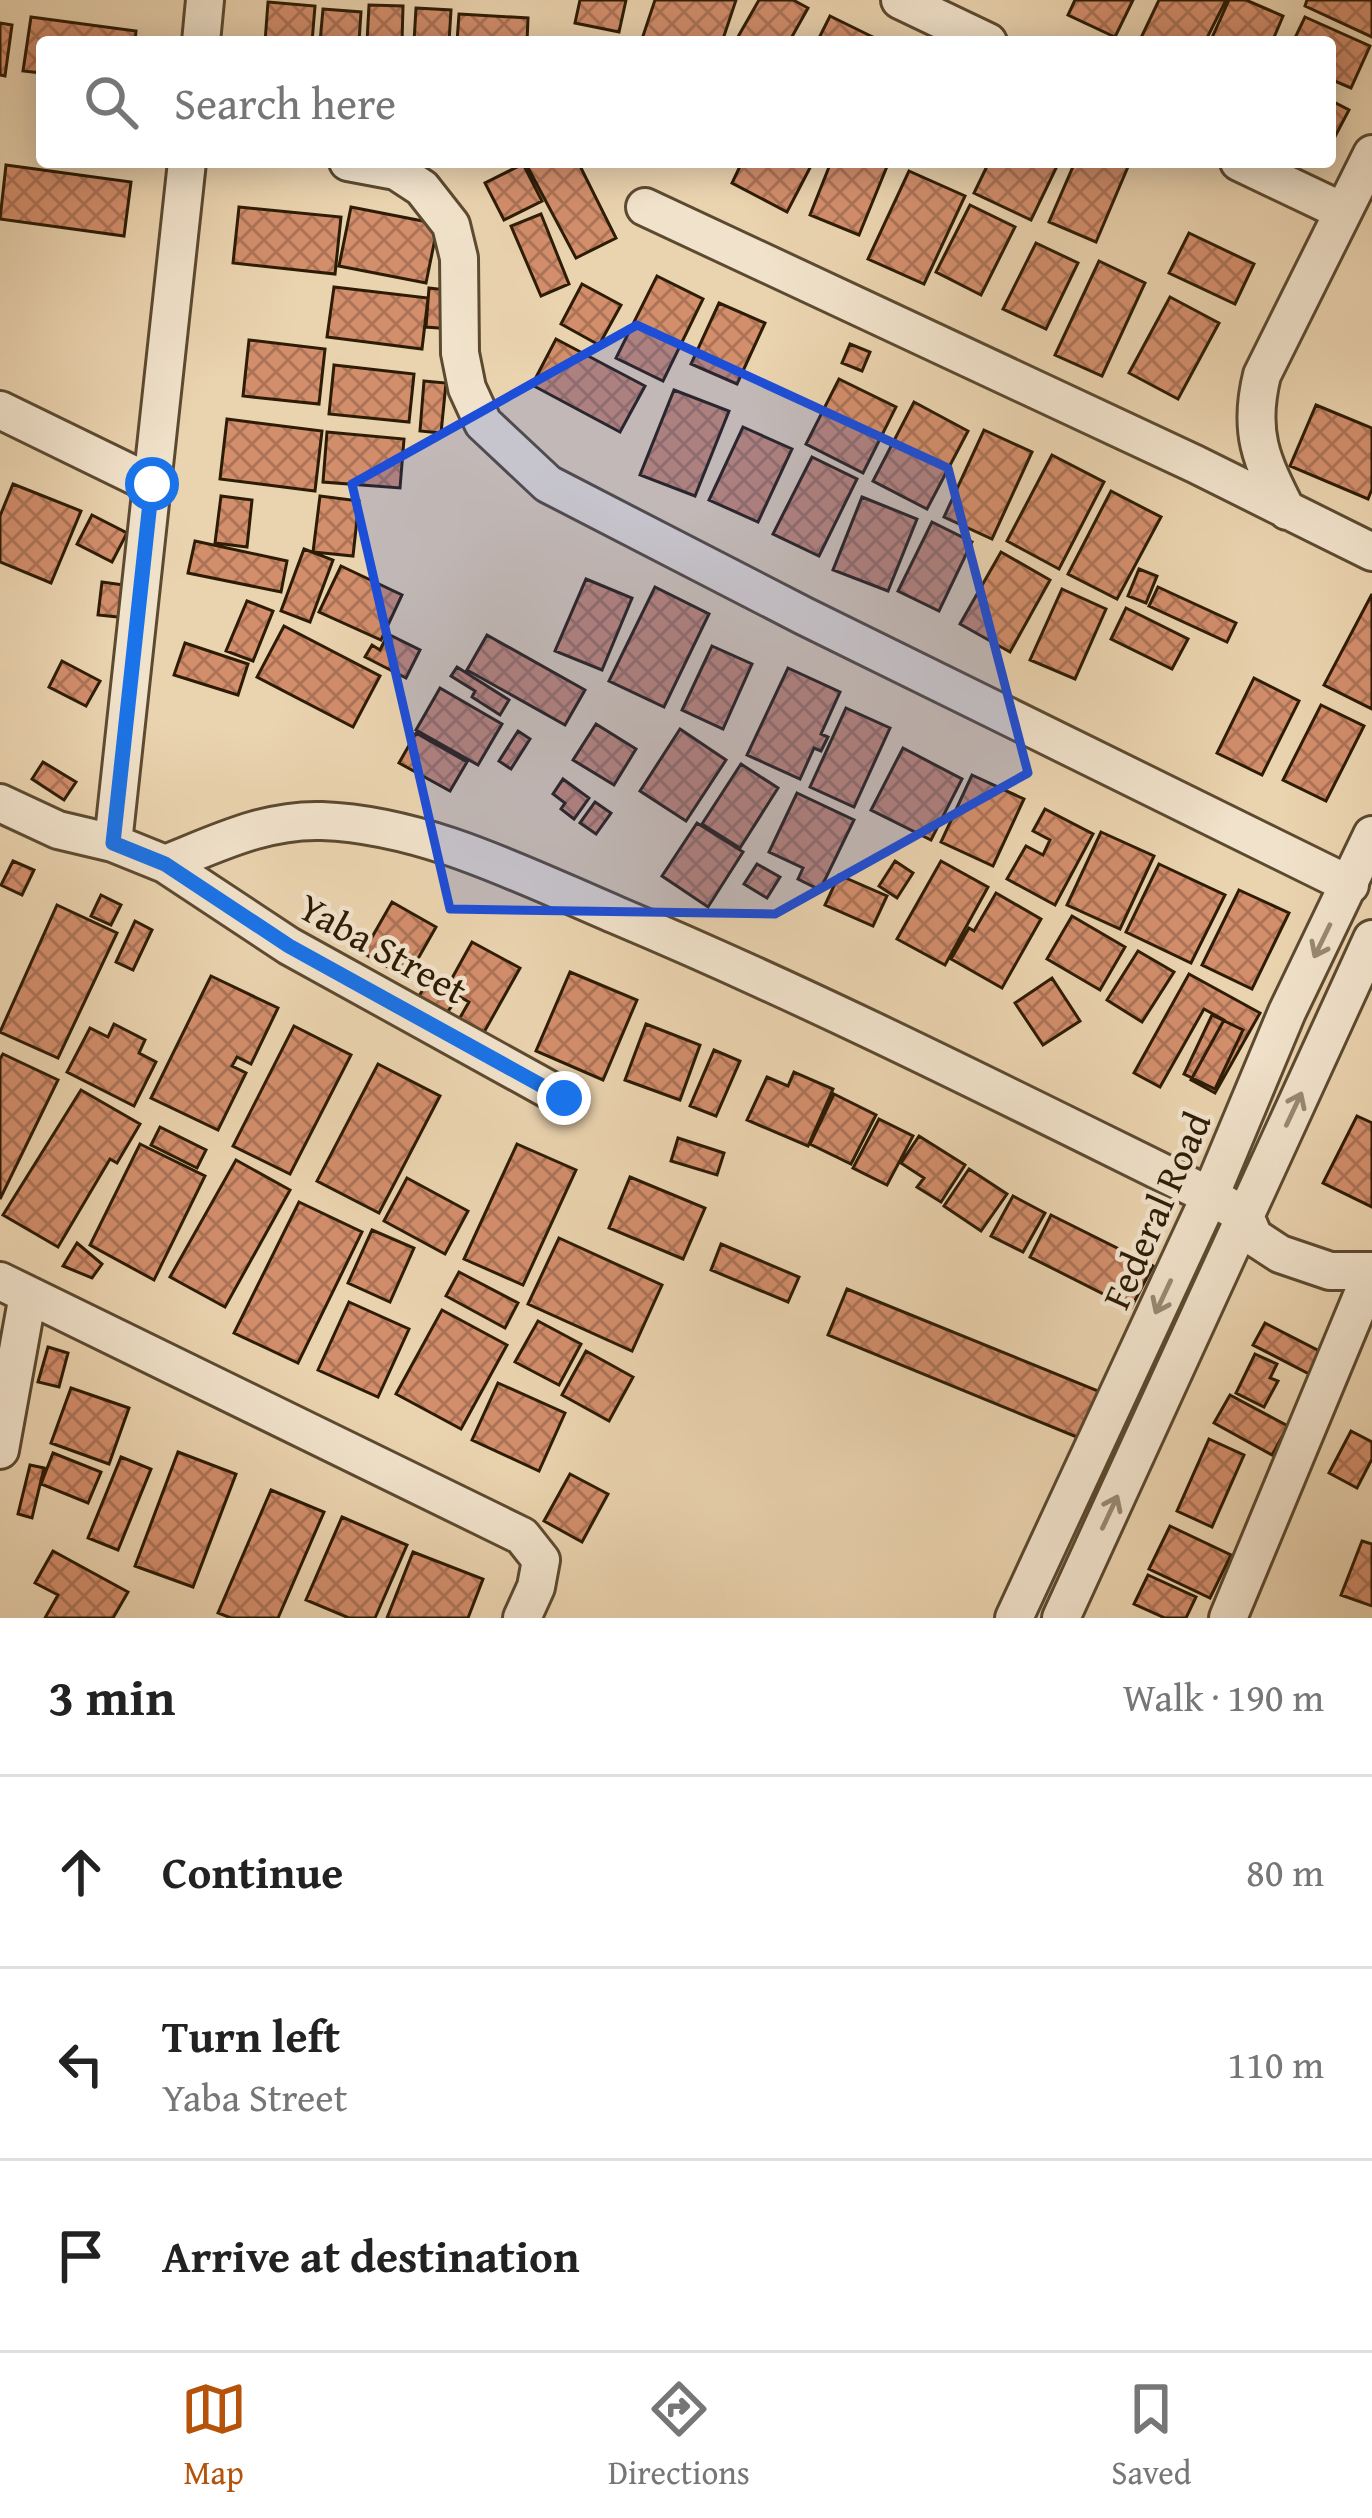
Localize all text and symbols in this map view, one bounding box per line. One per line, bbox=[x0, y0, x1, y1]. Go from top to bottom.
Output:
search box bbox=[36, 36, 1336, 168]
icon: search bbox=[78, 69, 144, 135]
text: Search here bbox=[174, 70, 396, 135]
route start bbox=[125, 457, 179, 511]
street label: Yaba Street bbox=[288, 878, 478, 1018]
one-way arrow bbox=[1310, 923, 1333, 958]
route end bbox=[537, 1071, 591, 1125]
one-way arrow bbox=[1284, 1092, 1306, 1128]
street label: Federal Road bbox=[1087, 1102, 1224, 1317]
one-way arrow bbox=[1151, 1278, 1173, 1314]
one-way arrow bbox=[1100, 1495, 1122, 1531]
text: 3 min bbox=[48, 1659, 175, 1734]
text: Walk · 190 m bbox=[1123, 1668, 1324, 1725]
icon: ahead bbox=[48, 1839, 114, 1905]
text: Continue bbox=[162, 1839, 343, 1904]
text: 80 m bbox=[1246, 1843, 1324, 1900]
text: Turn left bbox=[162, 2003, 340, 2068]
icon: left bbox=[48, 2031, 114, 2097]
text: 110 m bbox=[1227, 2035, 1324, 2092]
text: Yaba Street bbox=[162, 2068, 347, 2125]
icon: arrive bbox=[48, 2223, 114, 2289]
text: Arrive at destination bbox=[162, 2223, 580, 2288]
tab: Map bbox=[181, 2376, 247, 2496]
tab: Directions bbox=[608, 2376, 750, 2496]
tab: Saved bbox=[1111, 2376, 1191, 2496]

